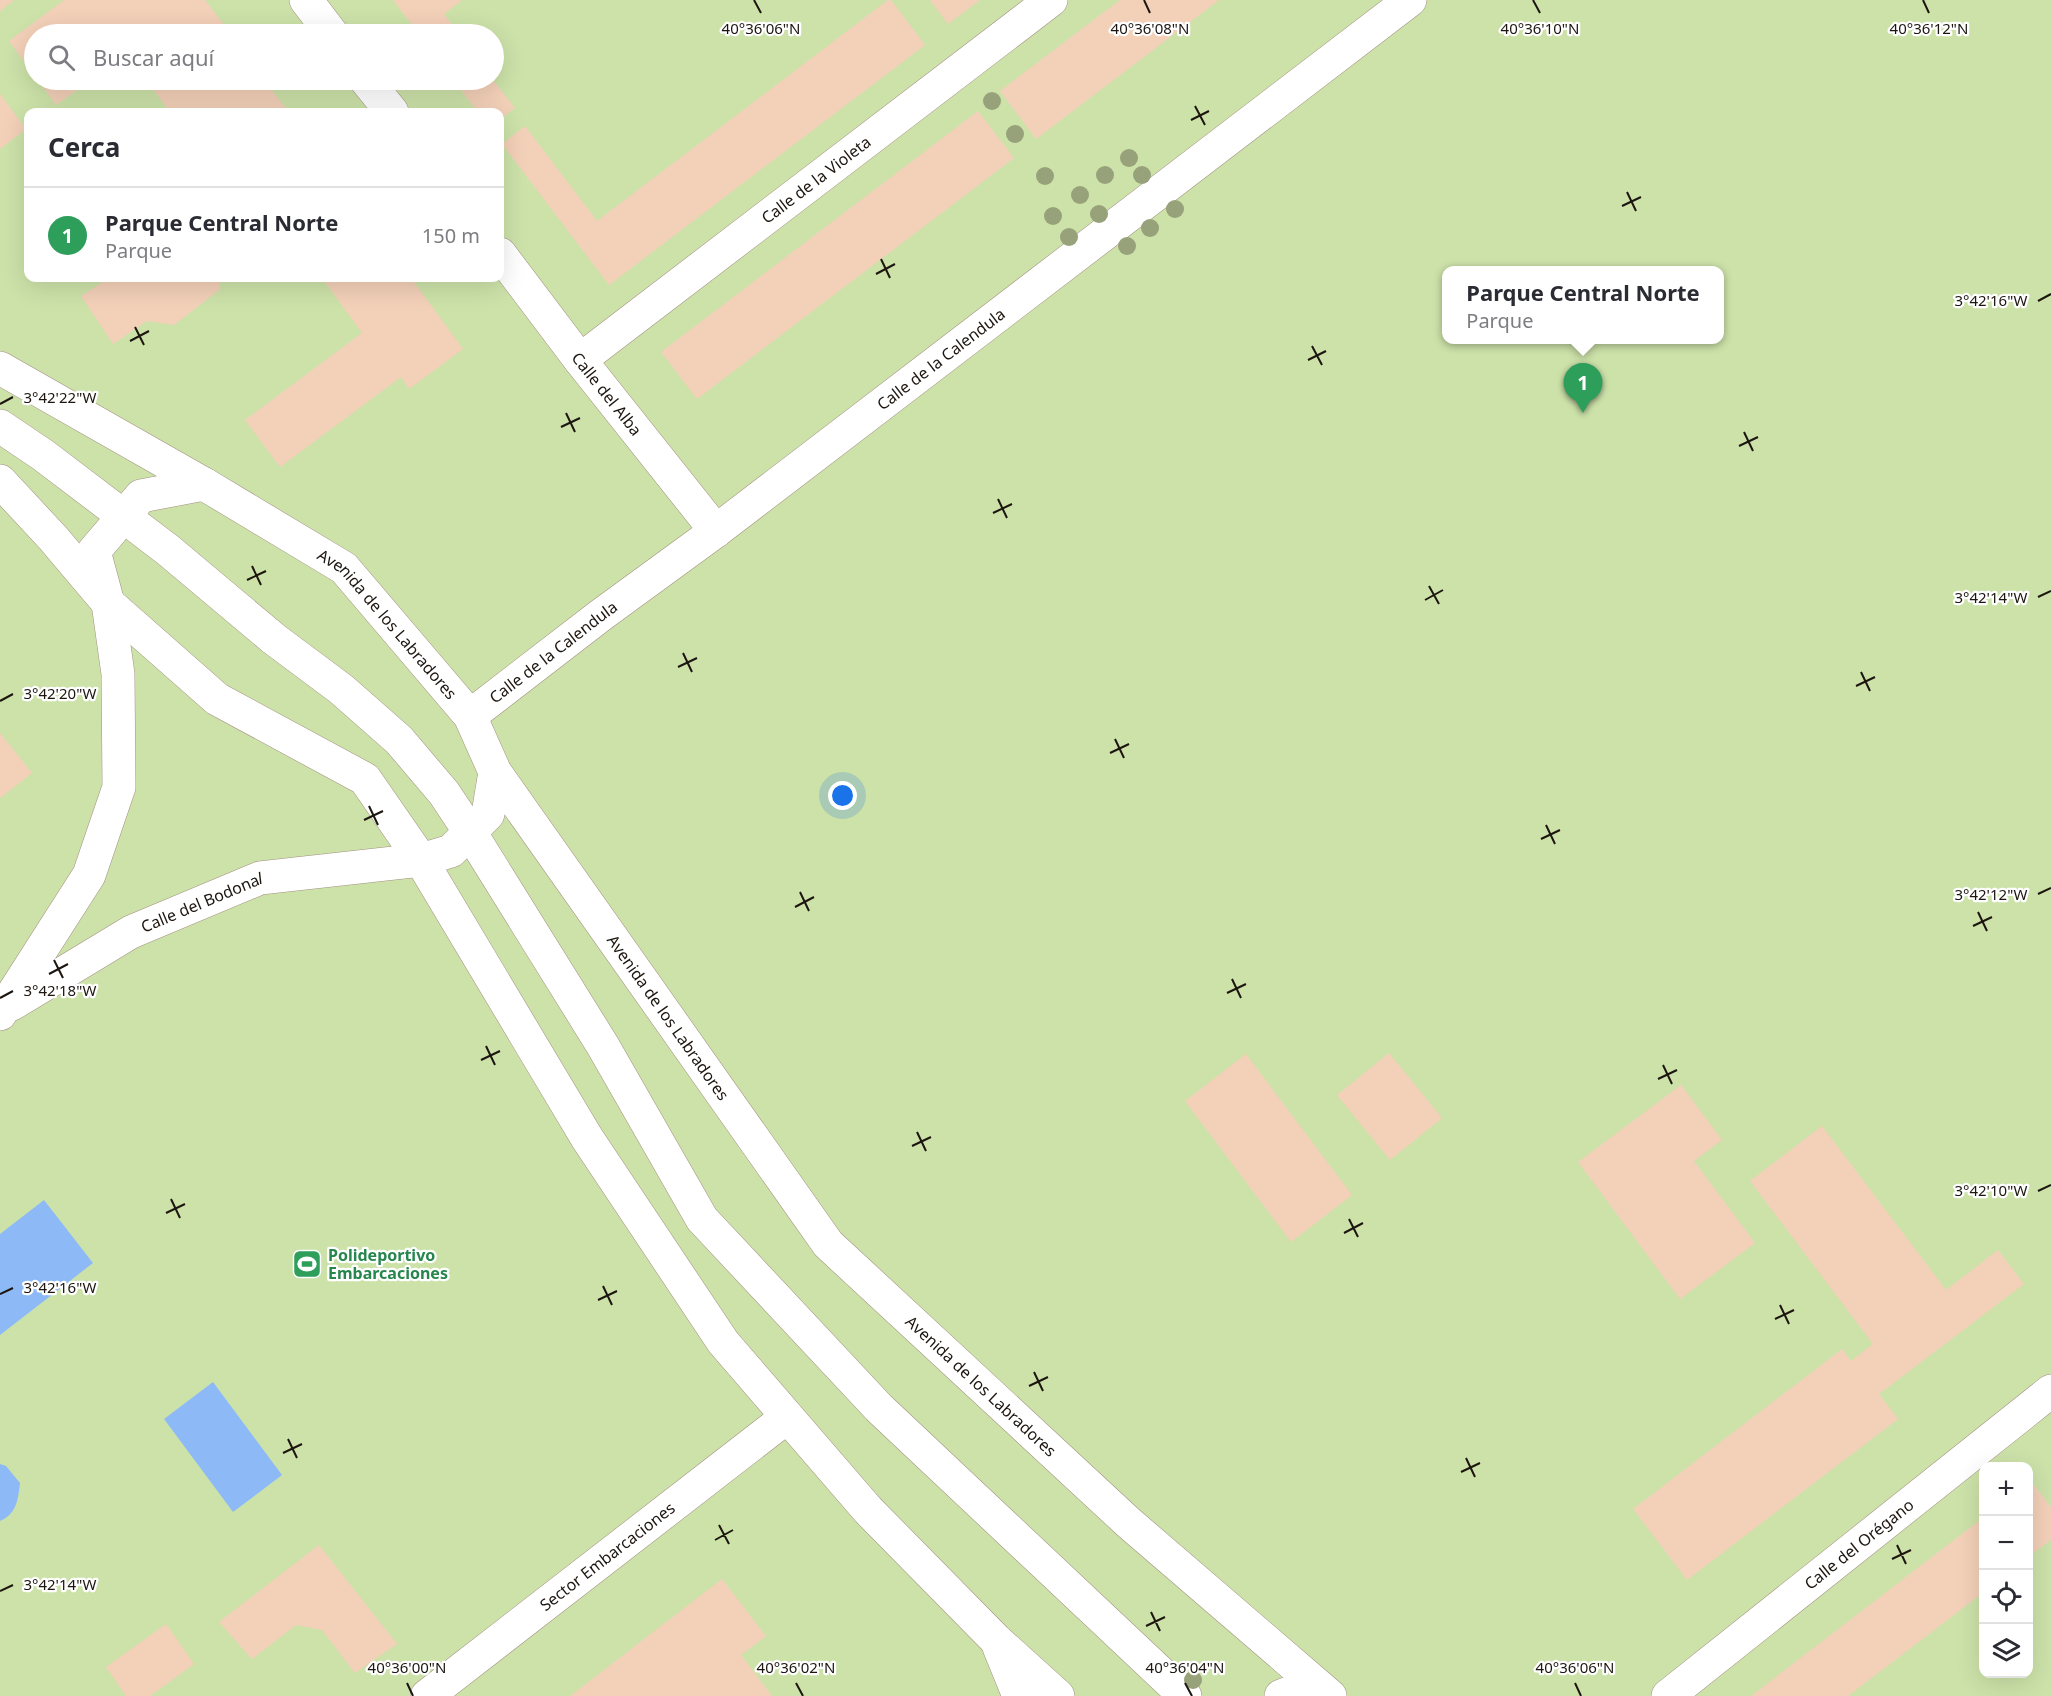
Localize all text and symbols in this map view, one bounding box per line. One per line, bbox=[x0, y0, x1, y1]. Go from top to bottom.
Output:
text: 40°36'06"N bbox=[722, 18, 800, 38]
text: 40°36'08"N bbox=[1111, 18, 1189, 38]
text: 40°36'10"N bbox=[1501, 18, 1579, 38]
text: 40°36'12"N bbox=[1890, 18, 1968, 38]
search box bbox=[24, 24, 504, 90]
icon: search bbox=[45, 41, 78, 74]
text: Buscar aquí bbox=[93, 42, 214, 72]
text: Cerca bbox=[48, 129, 120, 165]
street label: Calle de la Violeta bbox=[757, 131, 875, 229]
text: Parque Central Norte bbox=[105, 207, 338, 237]
text: 1 bbox=[62, 222, 73, 249]
text: 150 m bbox=[422, 222, 480, 249]
text: Parque bbox=[105, 237, 172, 264]
popup bbox=[1442, 266, 1724, 344]
text: Parque Central Norte bbox=[1466, 277, 1700, 307]
text: 3°42'16"W bbox=[1954, 290, 2028, 310]
street label: Calle de la Calendula bbox=[872, 303, 1010, 415]
text: Parque bbox=[1466, 307, 1533, 334]
street label: Calle del Alba bbox=[567, 348, 647, 440]
pin: 1 bbox=[1564, 364, 1602, 413]
text: 3°42'22"W bbox=[23, 387, 97, 407]
street label: Avenida de los Labradores bbox=[313, 544, 462, 704]
text: 3°42'14"W bbox=[1954, 587, 2028, 607]
street label: Calle de la Calendula bbox=[485, 596, 622, 708]
text: 3°42'20"W bbox=[23, 683, 97, 703]
your location bbox=[828, 781, 857, 810]
street label: Calle del Bodonal bbox=[138, 867, 263, 938]
text: 3°42'12"W bbox=[1954, 884, 2028, 904]
street label: Avenida de los Labradores bbox=[602, 930, 734, 1105]
text: 3°42'18"W bbox=[23, 980, 97, 1000]
text: 3°42'10"W bbox=[1954, 1180, 2028, 1200]
place label: Polideportivo Embarcaciones bbox=[328, 1244, 448, 1284]
sports icon: Polideportivo Embarcaciones bbox=[291, 1248, 323, 1280]
text: 3°42'16"W bbox=[23, 1277, 97, 1297]
street label: Avenida de los Labradores bbox=[901, 1310, 1061, 1461]
map controls bbox=[1979, 1462, 2033, 1678]
button: + bbox=[1979, 1462, 2033, 1516]
street label: Calle del Orégano bbox=[1800, 1494, 1918, 1594]
street label: Sector Embarcaciones bbox=[535, 1497, 679, 1616]
button: − bbox=[1979, 1516, 2033, 1570]
button: locate bbox=[1979, 1570, 2033, 1624]
text: 3°42'14"W bbox=[23, 1574, 97, 1594]
button: layers bbox=[1979, 1624, 2033, 1678]
text: 40°36'00"N bbox=[368, 1657, 446, 1677]
text: 40°36'02"N bbox=[757, 1657, 835, 1677]
text: 40°36'04"N bbox=[1146, 1657, 1224, 1677]
text: 40°36'06"N bbox=[1536, 1657, 1614, 1677]

